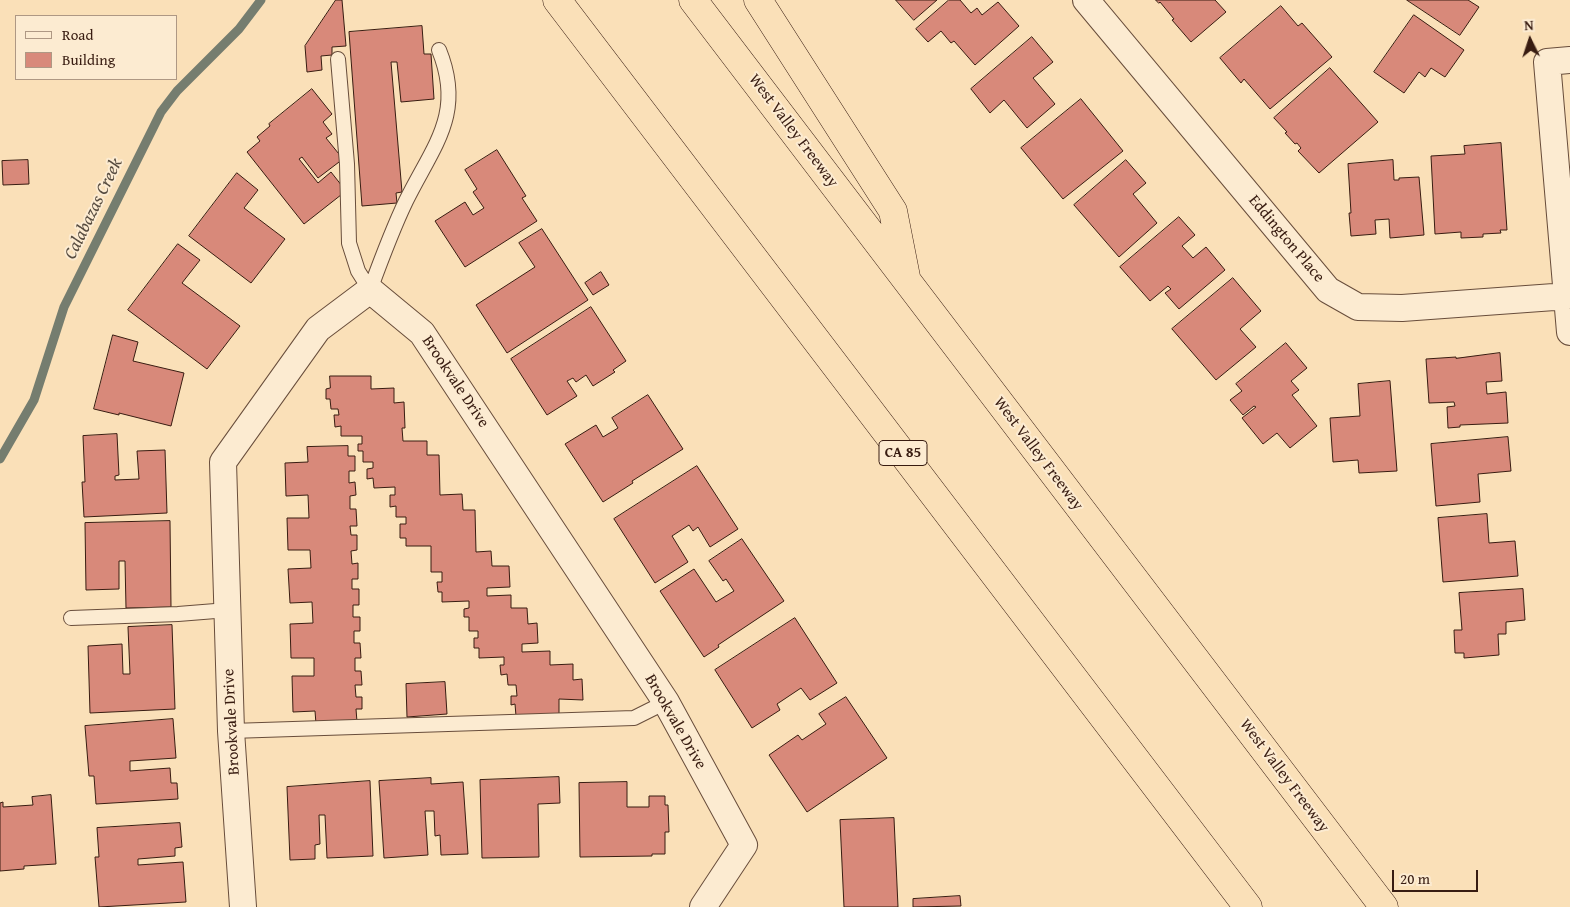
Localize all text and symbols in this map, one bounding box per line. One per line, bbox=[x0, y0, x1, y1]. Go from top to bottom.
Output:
legend bbox=[15, 15, 178, 80]
north arrow bbox=[1505, 15, 1555, 65]
text: N bbox=[1524, 15, 1534, 35]
text: Road bbox=[62, 24, 93, 45]
text: Building bbox=[62, 49, 115, 70]
street label: West Valley Freeway bbox=[744, 71, 842, 191]
water label: Calabazas Creek bbox=[60, 155, 128, 263]
street label: Eddington Place bbox=[1244, 191, 1328, 287]
street label: Brookvale Drive bbox=[417, 332, 493, 432]
street label: West Valley Freeway bbox=[989, 394, 1087, 514]
road number: CA 85 bbox=[879, 440, 927, 466]
street label: Brookvale Drive bbox=[220, 668, 244, 776]
street label: Brookvale Drive bbox=[640, 671, 710, 773]
street label: West Valley Freeway bbox=[1235, 716, 1333, 836]
scale bar bbox=[1395, 860, 1481, 892]
text: 20 m bbox=[1400, 868, 1430, 889]

